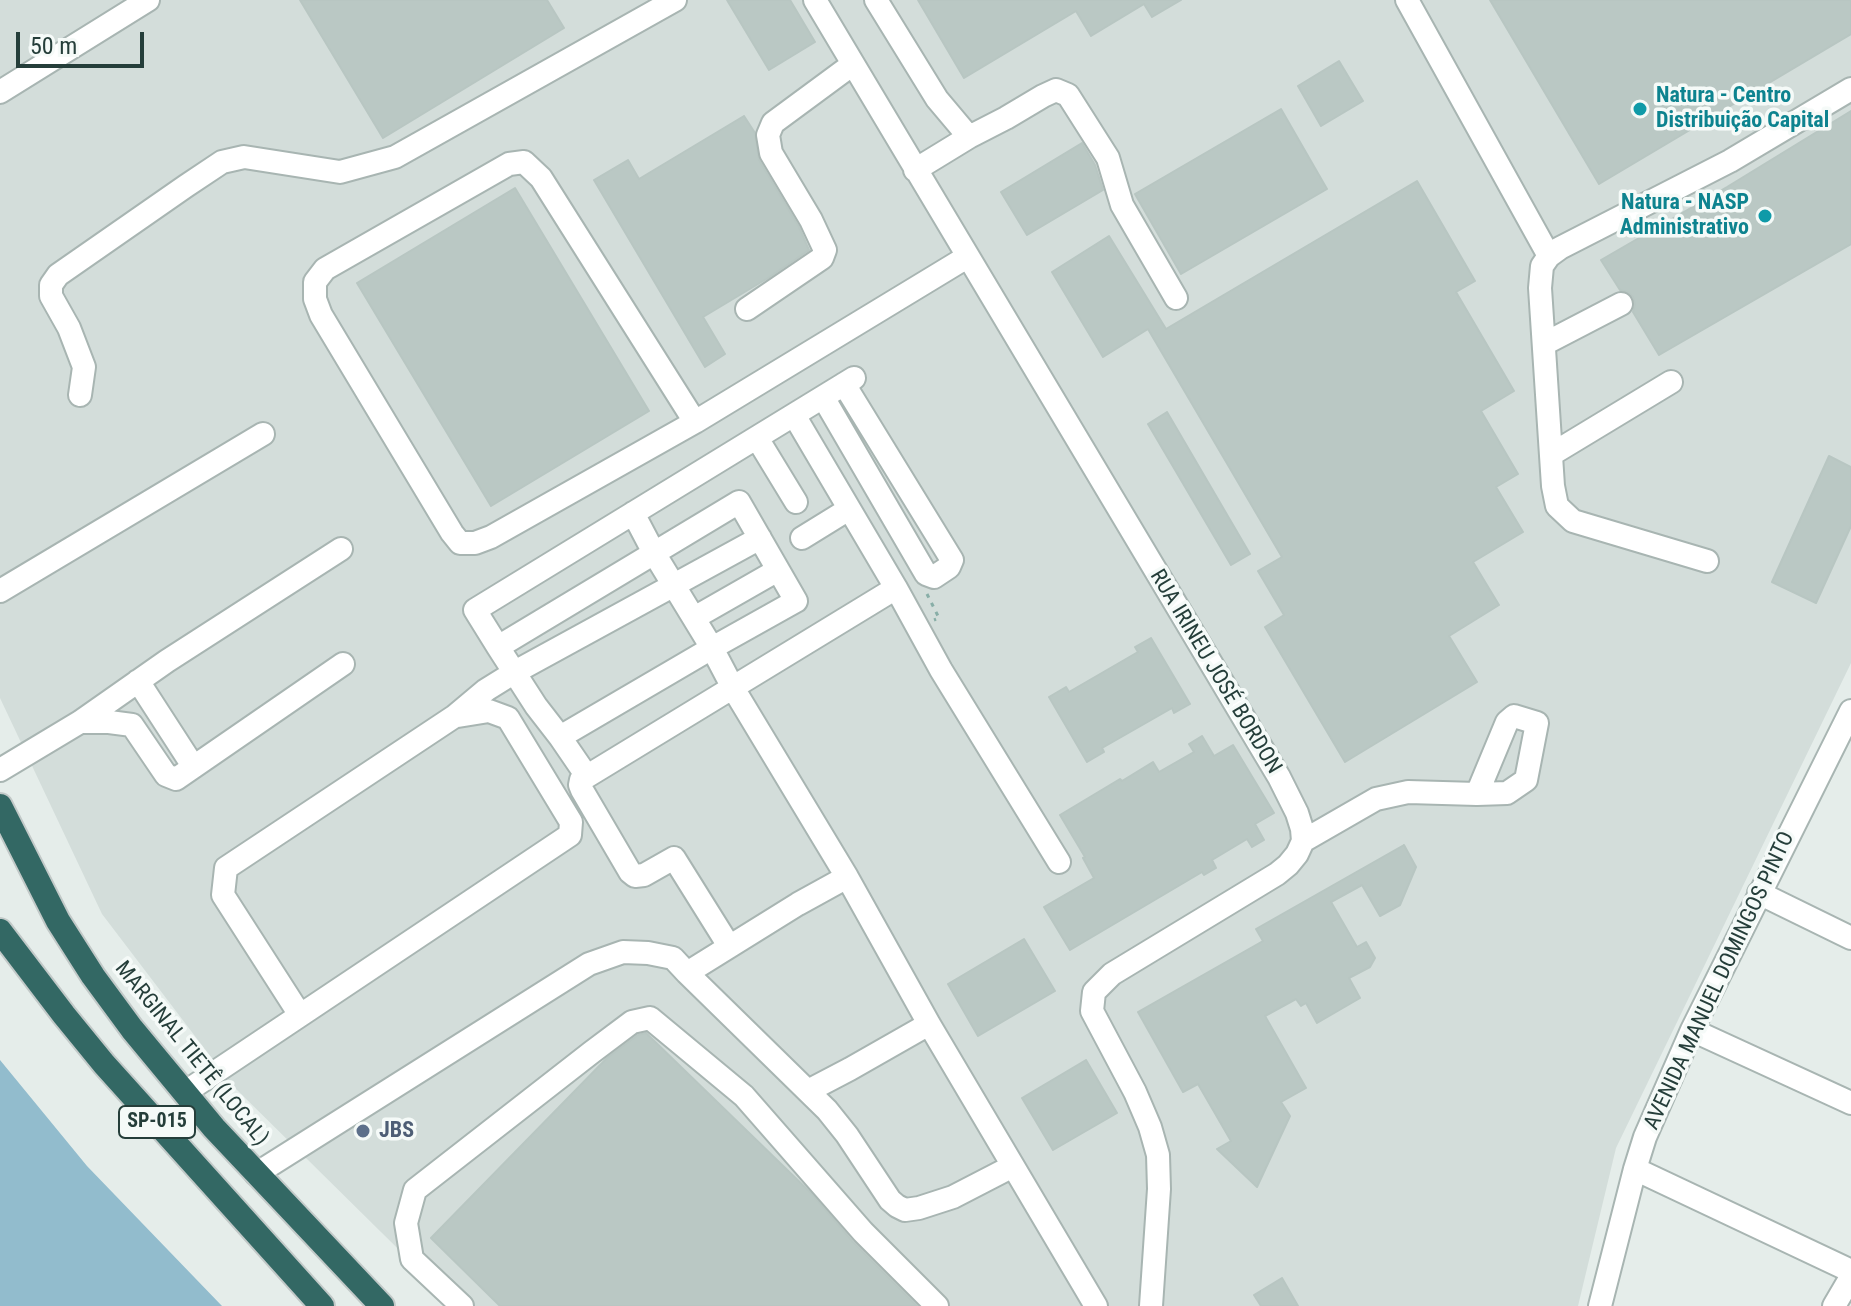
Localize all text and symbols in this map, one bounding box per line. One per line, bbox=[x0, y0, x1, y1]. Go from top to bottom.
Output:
scale bar bbox=[20, 16, 148, 66]
text: 50 m bbox=[30, 32, 77, 60]
place label: Natura - Centro Distribuição Capital bbox=[1656, 83, 1829, 134]
marker: Natura - Centro Distribuição Capital bbox=[1631, 100, 1649, 118]
place label: Natura - NASP Administrativo bbox=[1620, 190, 1749, 242]
marker: Natura - NASP Administrativo bbox=[1756, 207, 1774, 225]
street label: RUA IRINEU JOSÉ BORDON bbox=[1143, 565, 1287, 779]
street label: AVENIDA MANUEL DOMINGOS PINTO bbox=[1639, 828, 1801, 1134]
street label: MARGINAL TIETÊ (LOCAL) bbox=[108, 956, 274, 1152]
road number: SP-015 bbox=[119, 1106, 195, 1138]
place label: JBS bbox=[379, 1118, 414, 1144]
marker: JBS bbox=[354, 1122, 372, 1140]

